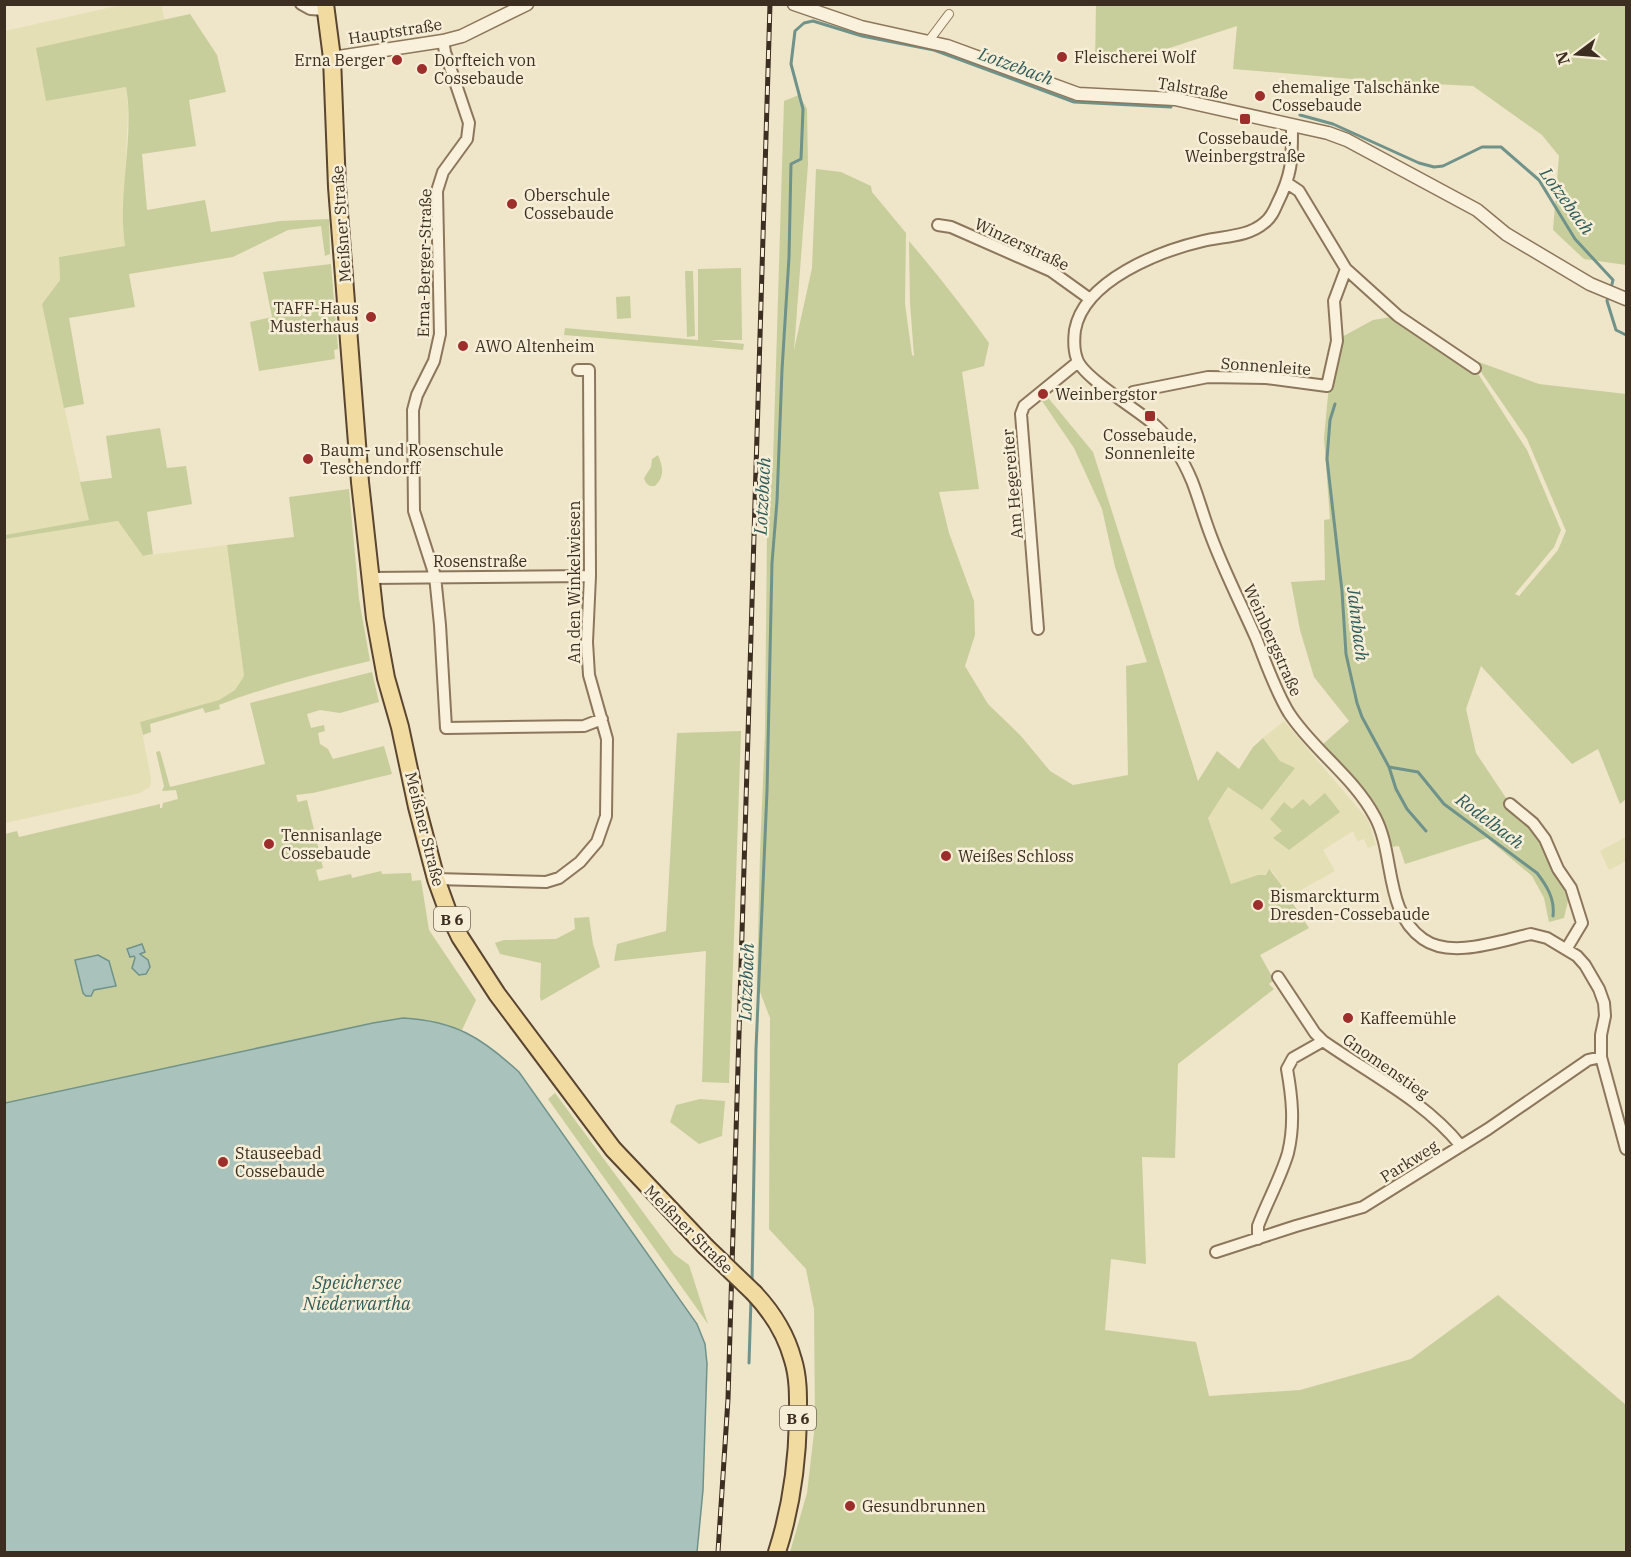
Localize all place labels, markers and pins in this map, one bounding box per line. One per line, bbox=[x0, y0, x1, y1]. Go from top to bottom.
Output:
place label: Fleischerei Wolf bbox=[1074, 47, 1197, 67]
place label: Erna Berger bbox=[294, 50, 385, 70]
place label: Dorfteich von Cossebaude bbox=[434, 50, 536, 88]
marker: Fleischerei Wolf bbox=[1055, 50, 1069, 64]
marker: Erna Berger bbox=[390, 53, 404, 67]
marker: Dorfteich von Cossebaude bbox=[415, 62, 429, 76]
place label: ehemalige Talschänke Cossebaude bbox=[1272, 77, 1440, 115]
marker: ehemalige Talschänke Cossebaude bbox=[1253, 89, 1267, 103]
marker: Cossebaude, Weinbergstraße bbox=[1238, 112, 1252, 126]
place label: Cossebaude, Weinbergstraße bbox=[1185, 128, 1305, 166]
place label: Oberschule Cossebaude bbox=[524, 185, 614, 223]
marker: Oberschule Cossebaude bbox=[505, 197, 519, 211]
place label: TAFF-Haus Musterhaus bbox=[270, 298, 359, 336]
marker: TAFF-Haus Musterhaus bbox=[364, 310, 378, 324]
place label: AWO Altenheim bbox=[475, 336, 595, 356]
marker: AWO Altenheim bbox=[456, 339, 470, 353]
place label: Weinbergstor bbox=[1055, 384, 1157, 404]
marker: Weinbergstor bbox=[1036, 387, 1050, 401]
marker: Cossebaude, Sonnenleite bbox=[1143, 409, 1157, 423]
place label: Cossebaude, Sonnenleite bbox=[1103, 425, 1197, 463]
place label: Baum- und Rosenschule Teschendorff bbox=[320, 440, 504, 478]
marker: Baum- und Rosenschule Teschendorff bbox=[301, 452, 315, 466]
place label: Tennisanlage Cossebaude bbox=[281, 825, 382, 863]
marker: Tennisanlage Cossebaude bbox=[262, 837, 276, 851]
place label: Weißes Schloss bbox=[958, 846, 1074, 866]
marker: Weißes Schloss bbox=[939, 849, 953, 863]
place label: Bismarckturm Dresden-Cossebaude bbox=[1270, 886, 1430, 924]
marker: Bismarckturm Dresden-Cossebaude bbox=[1251, 898, 1265, 912]
place label: Kaffeemühle bbox=[1360, 1008, 1456, 1028]
marker: Kaffeemühle bbox=[1341, 1011, 1355, 1025]
place label: Stauseebad Cossebaude bbox=[235, 1143, 325, 1181]
marker: Stauseebad Cossebaude bbox=[216, 1155, 230, 1169]
place label: Gesundbrunnen bbox=[862, 1496, 986, 1516]
marker: Gesundbrunnen bbox=[843, 1499, 857, 1513]

